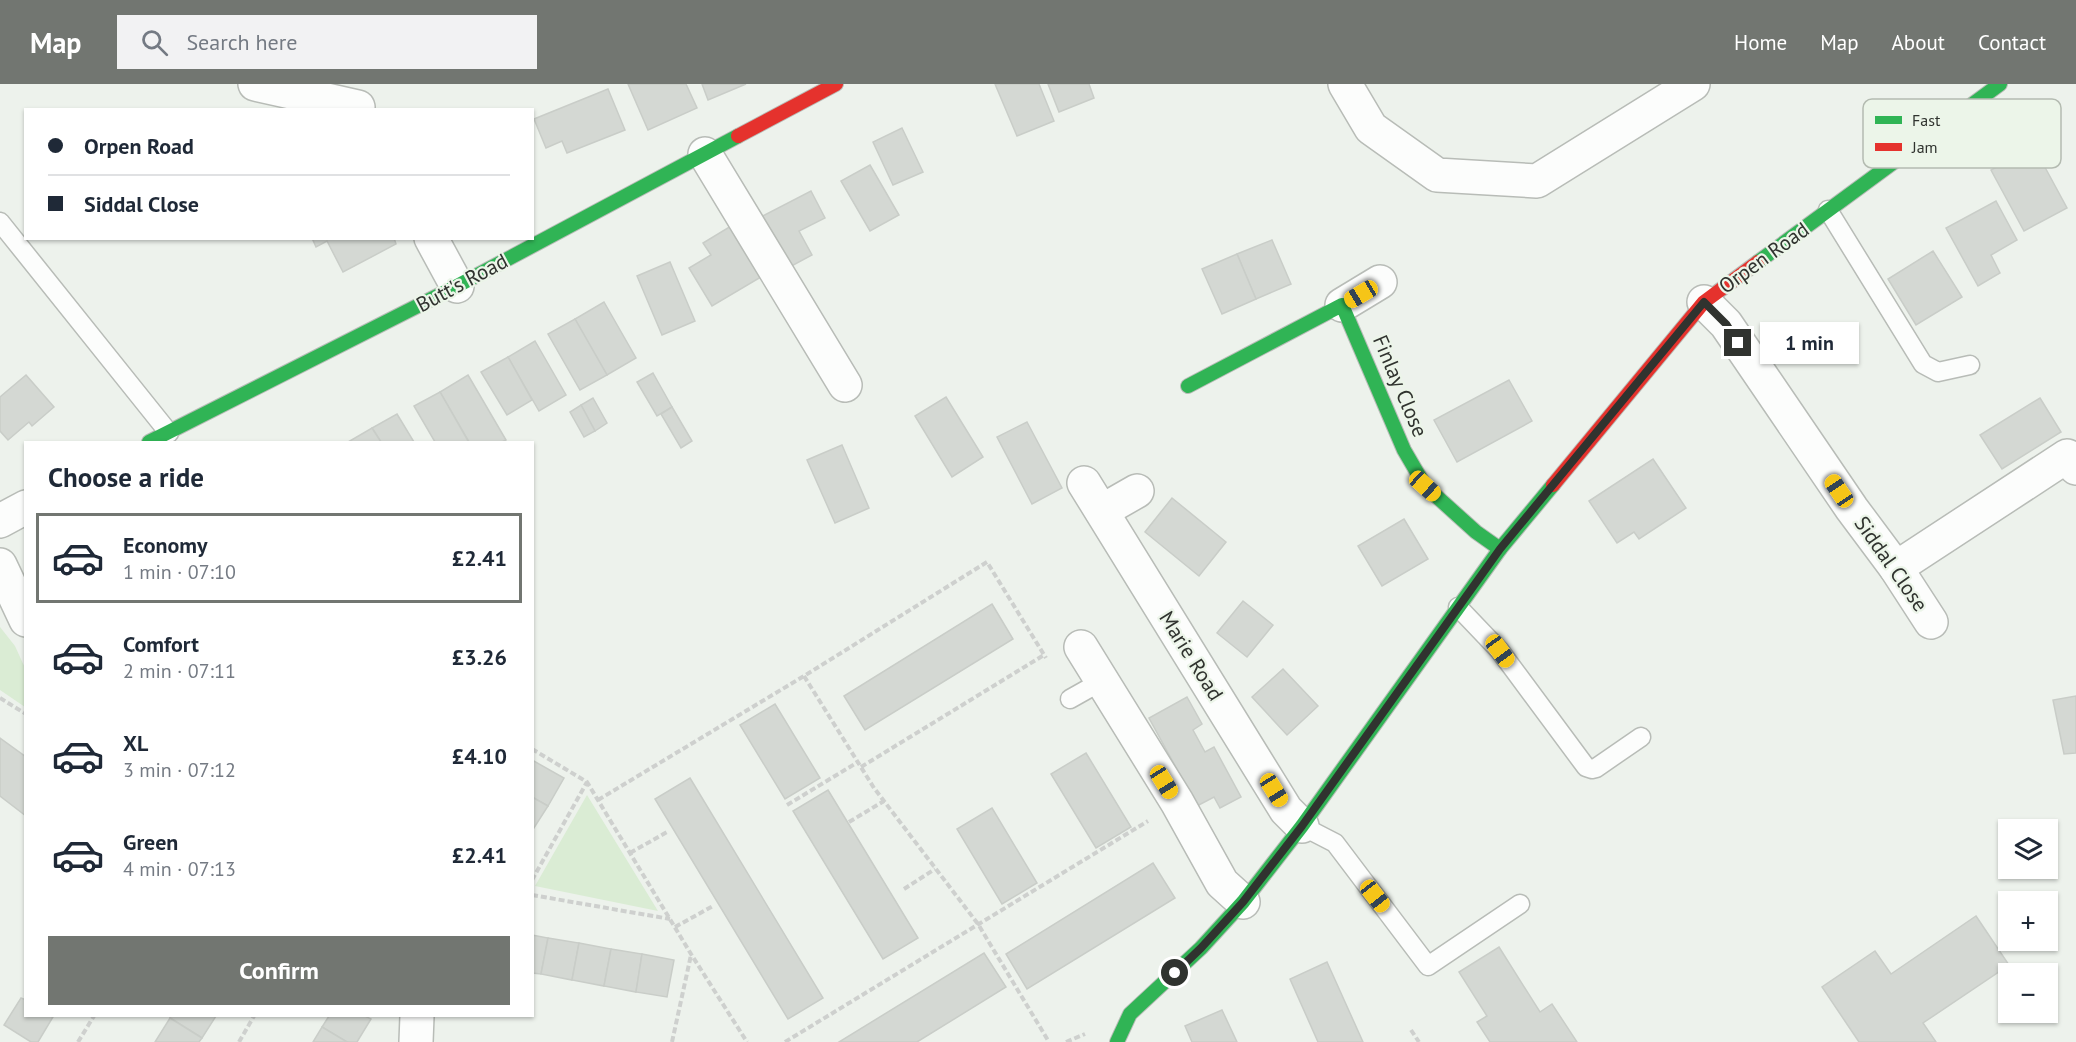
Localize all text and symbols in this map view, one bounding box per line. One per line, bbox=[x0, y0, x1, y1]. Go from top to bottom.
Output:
search box bbox=[117, 15, 537, 69]
text: Map bbox=[30, 24, 81, 61]
icon: search bbox=[138, 26, 171, 59]
text: Search here bbox=[186, 28, 297, 56]
text: Home bbox=[1734, 29, 1787, 56]
text: Map bbox=[1820, 29, 1859, 56]
text: About bbox=[1892, 29, 1945, 56]
text: Contact bbox=[1978, 29, 2046, 56]
legend bbox=[1863, 99, 2061, 168]
text: Fast bbox=[1912, 110, 1941, 130]
text: Orpen Road bbox=[84, 132, 194, 160]
text: Jam bbox=[1911, 137, 1938, 157]
text: Siddal Close bbox=[84, 190, 199, 218]
street label: Orpen Road bbox=[1713, 216, 1814, 299]
street label: Butt's Road bbox=[411, 247, 512, 318]
car bbox=[1341, 277, 1381, 311]
callout: 1 min bbox=[1759, 322, 1858, 364]
route end bbox=[1724, 329, 1751, 356]
text: 1 min bbox=[1785, 330, 1834, 356]
street label: Finlay Close bbox=[1367, 331, 1434, 441]
text: Choose a ride bbox=[48, 460, 204, 494]
car bbox=[1406, 467, 1444, 505]
car bbox=[1821, 471, 1857, 511]
street label: Siddal Close bbox=[1849, 511, 1934, 617]
icon: car bbox=[51, 531, 105, 585]
text: Economy bbox=[123, 531, 207, 559]
text: £2.41 bbox=[452, 544, 507, 572]
text: 1 min · 07:10 bbox=[123, 559, 236, 585]
street label: Marie Road bbox=[1153, 606, 1230, 706]
icon: car bbox=[51, 630, 105, 684]
text: Comfort bbox=[123, 630, 199, 658]
car bbox=[1482, 631, 1518, 671]
text: £3.26 bbox=[452, 643, 507, 671]
text: 2 min · 07:11 bbox=[123, 658, 236, 684]
icon: car bbox=[51, 729, 105, 783]
text: XL bbox=[123, 729, 148, 757]
text: £4.10 bbox=[452, 742, 507, 770]
text: 3 min · 07:12 bbox=[123, 757, 236, 783]
car bbox=[1147, 762, 1181, 802]
car bbox=[1257, 770, 1291, 810]
map controls bbox=[1998, 819, 2058, 1023]
button: layers bbox=[1998, 819, 2058, 879]
icon: car bbox=[51, 828, 105, 882]
text: Green bbox=[123, 828, 178, 856]
text: £2.41 bbox=[452, 841, 507, 869]
text: 4 min · 07:13 bbox=[123, 856, 236, 882]
car bbox=[1357, 876, 1393, 916]
button: + bbox=[1998, 891, 2058, 951]
button: Confirm bbox=[48, 936, 510, 1005]
route start bbox=[1161, 959, 1188, 986]
button: − bbox=[1998, 963, 2058, 1023]

